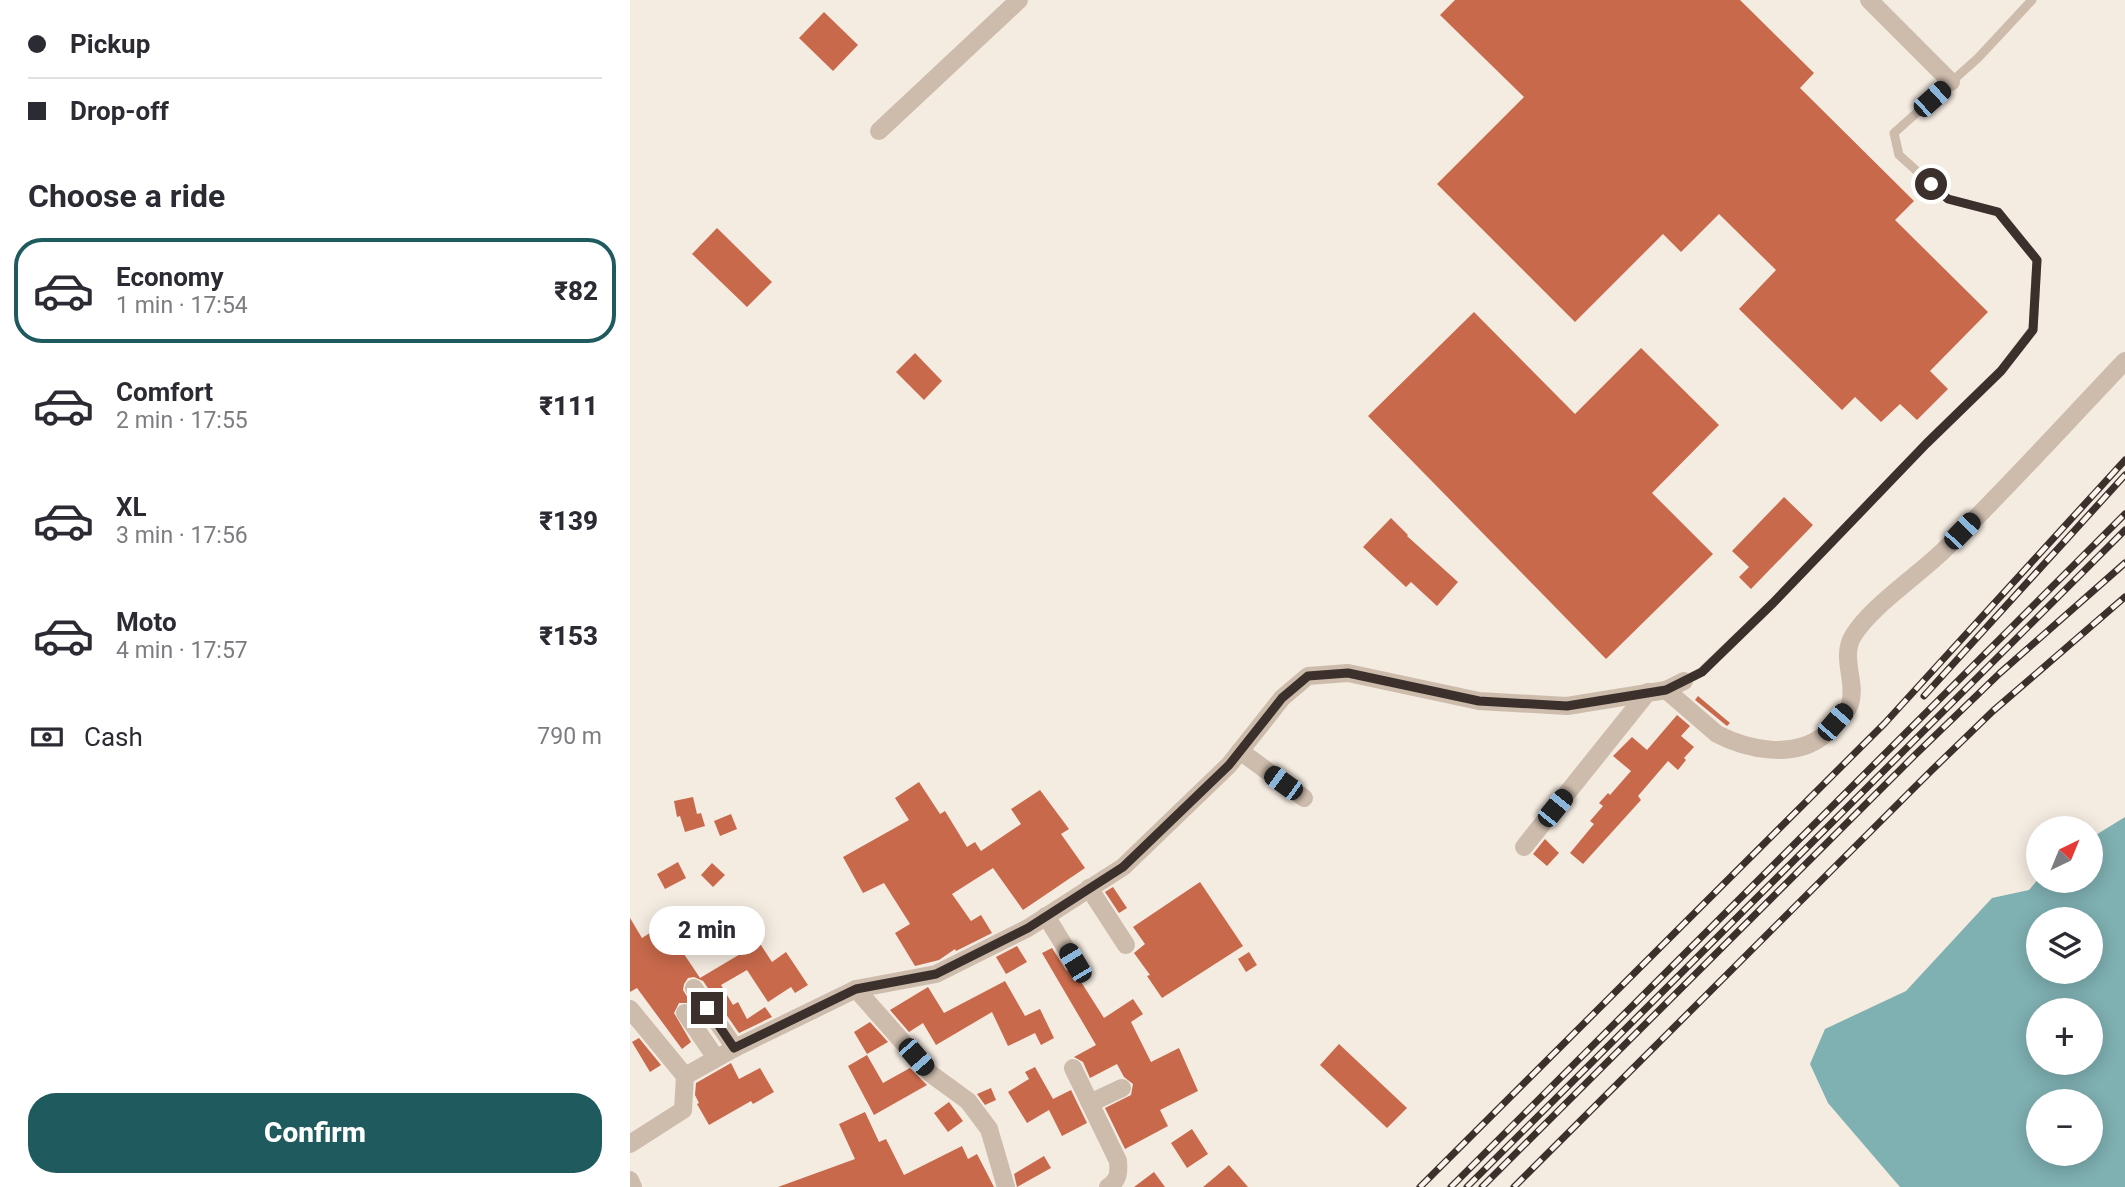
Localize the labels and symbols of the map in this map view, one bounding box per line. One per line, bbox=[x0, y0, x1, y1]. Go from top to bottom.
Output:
car bbox=[1910, 77, 1955, 121]
route start bbox=[1915, 168, 1947, 200]
car bbox=[1940, 509, 1985, 553]
car bbox=[1814, 699, 1857, 745]
car bbox=[1260, 762, 1307, 804]
car bbox=[1534, 785, 1577, 831]
north arrow bbox=[2026, 816, 2104, 892]
callout: 2 min bbox=[649, 906, 765, 956]
car bbox=[1056, 940, 1095, 986]
route end bbox=[691, 992, 723, 1024]
car bbox=[895, 1034, 938, 1080]

